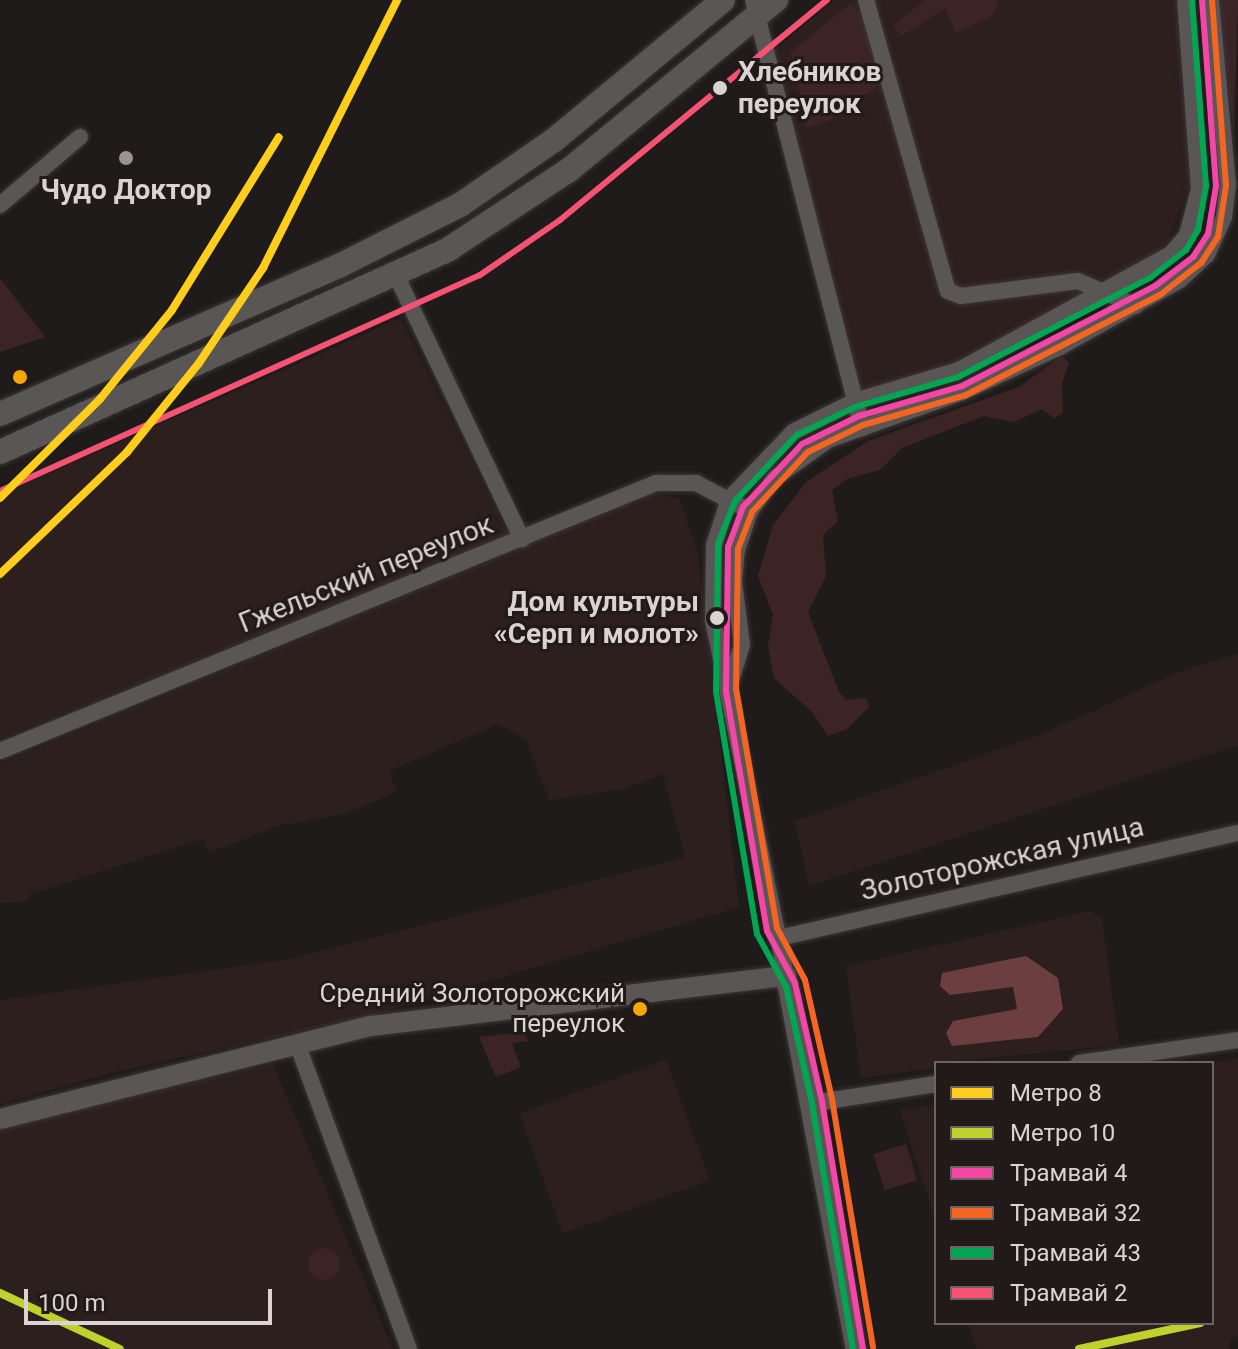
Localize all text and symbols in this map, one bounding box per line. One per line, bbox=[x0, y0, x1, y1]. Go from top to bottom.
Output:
place label: Хлебников переулок bbox=[738, 55, 881, 121]
marker: Хлебников переулок bbox=[709, 77, 731, 99]
marker: Чудо Доктор bbox=[115, 147, 137, 169]
place label: Чудо Доктор bbox=[41, 173, 211, 207]
unlabelled marker bbox=[12, 369, 28, 385]
street label: Гжельский переулок bbox=[234, 508, 498, 640]
place label: Дом культуры «Серп и молот» bbox=[494, 585, 699, 651]
marker: Дом культуры «Серп и молот» bbox=[706, 607, 728, 629]
street label: Золоторожская улица bbox=[857, 810, 1147, 908]
place label: Средний Золоторожский переулок bbox=[320, 978, 625, 1040]
marker: Средний Золоторожский переулок bbox=[632, 1001, 648, 1017]
legend bbox=[934, 1061, 1214, 1325]
text: Метро 8 bbox=[1010, 1079, 1102, 1107]
text: Метро 10 bbox=[1010, 1119, 1115, 1147]
text: Трамвай 4 bbox=[1010, 1159, 1127, 1187]
text: Трамвай 32 bbox=[1010, 1199, 1141, 1227]
text: Трамвай 43 bbox=[1010, 1239, 1141, 1267]
scale bar bbox=[28, 1273, 276, 1323]
text: Трамвай 2 bbox=[1010, 1279, 1127, 1307]
text: 100 m bbox=[38, 1289, 105, 1317]

